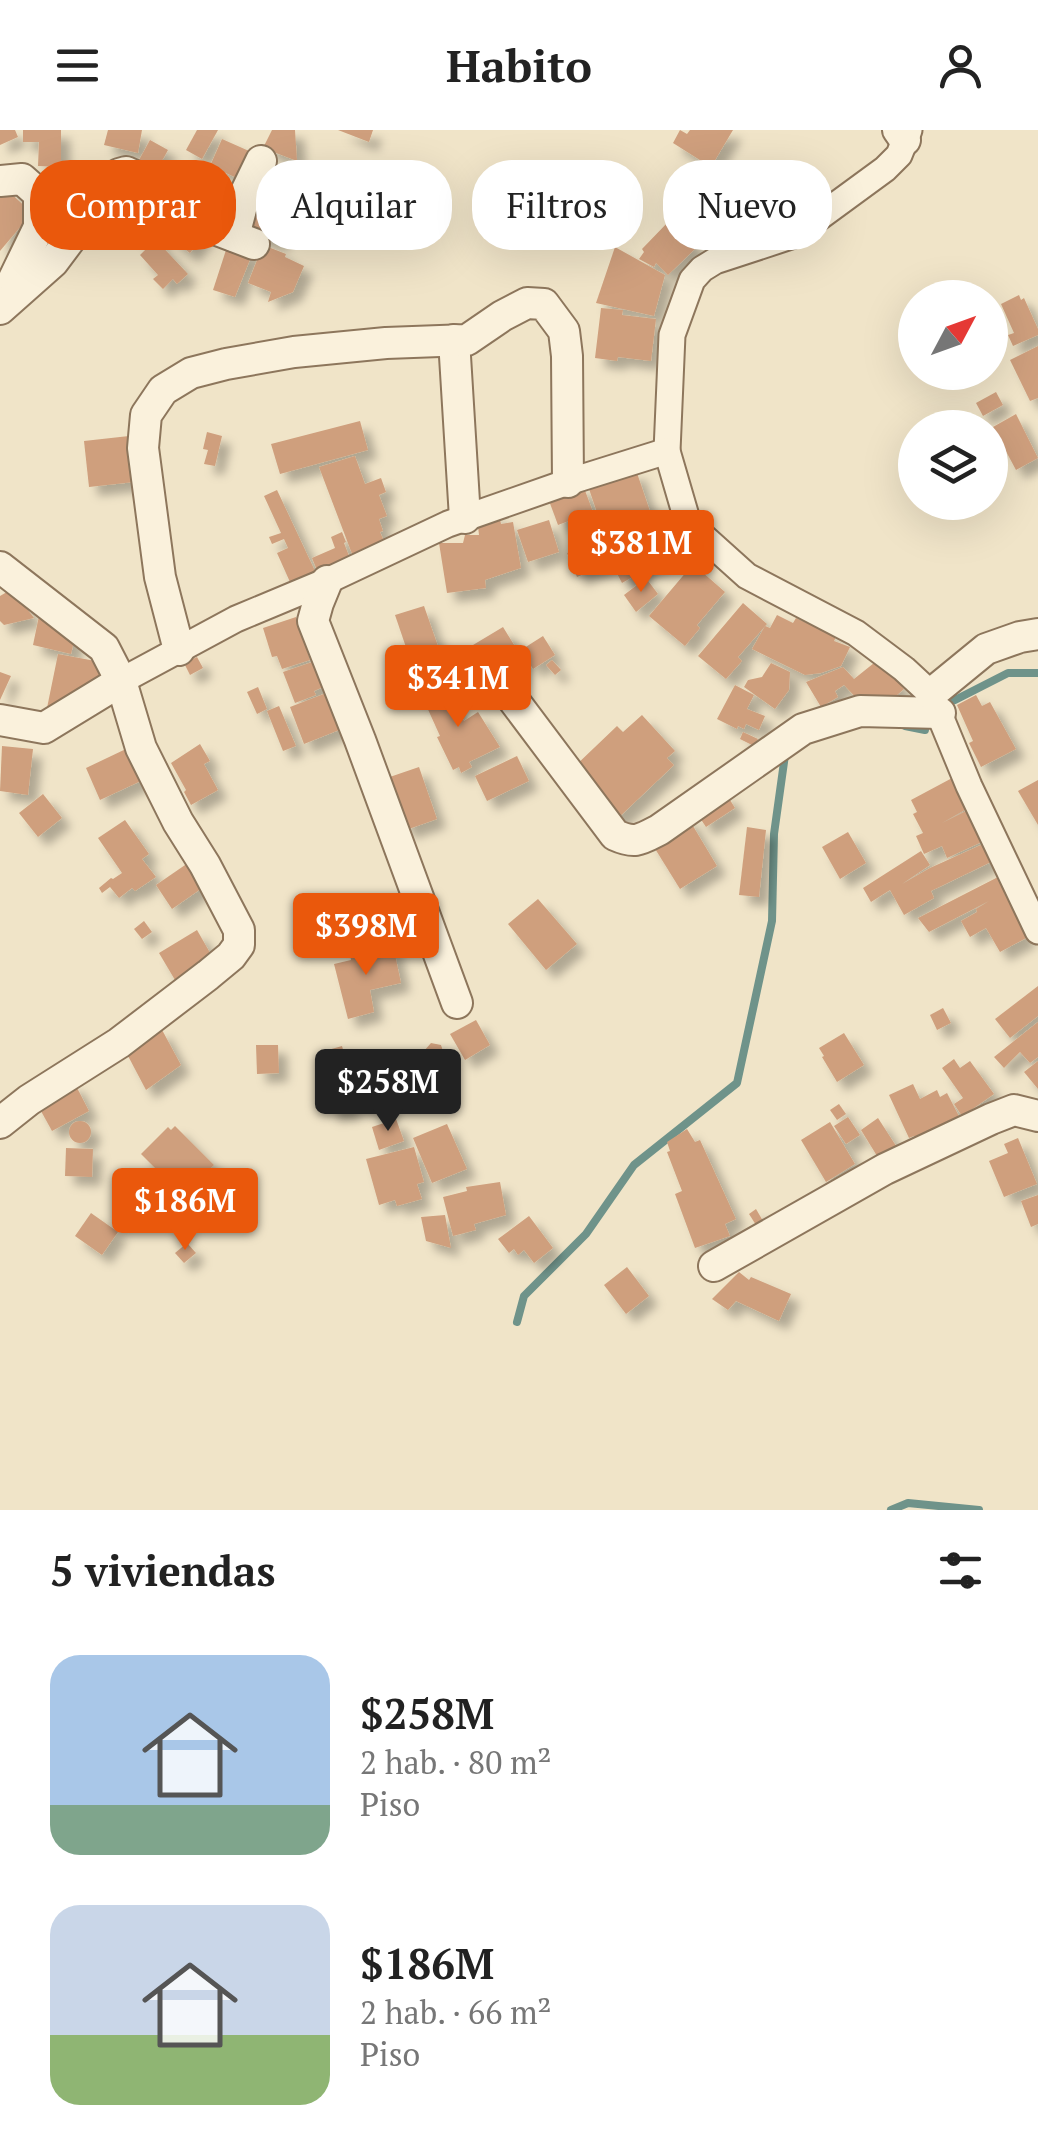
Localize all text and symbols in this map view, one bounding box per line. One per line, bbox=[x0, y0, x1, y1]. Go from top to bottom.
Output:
text: Habito bbox=[446, 35, 592, 95]
icon: menu bbox=[50, 38, 105, 93]
icon: person bbox=[933, 38, 988, 93]
chip: Comprar bbox=[30, 160, 236, 250]
chip: Alquilar bbox=[256, 160, 452, 250]
chip: Filtros bbox=[472, 160, 643, 250]
chip: Nuevo bbox=[663, 160, 832, 250]
north arrow bbox=[898, 280, 1008, 390]
map controls bbox=[898, 280, 1008, 520]
button: layers bbox=[898, 410, 1008, 520]
pin: $381M bbox=[571, 510, 711, 595]
text: $381M bbox=[590, 521, 692, 563]
pin: $341M bbox=[388, 645, 528, 730]
text: $341M bbox=[407, 656, 509, 698]
pin: $398M bbox=[296, 893, 436, 978]
text: $398M bbox=[315, 904, 417, 946]
pin: $258M bbox=[318, 1049, 458, 1134]
text: $258M bbox=[337, 1060, 439, 1102]
pin: $186M bbox=[115, 1168, 255, 1253]
text: $186M bbox=[134, 1179, 236, 1221]
text: 5 viviendas bbox=[50, 1542, 275, 1598]
icon: filters bbox=[933, 1543, 988, 1598]
text: $258M bbox=[360, 1685, 494, 1741]
icon: home bbox=[130, 1695, 250, 1815]
text: 2 hab. · 80 m² bbox=[360, 1741, 551, 1783]
text: Piso bbox=[360, 1783, 420, 1825]
text: $186M bbox=[360, 1935, 494, 1991]
icon: home bbox=[130, 1945, 250, 2065]
text: 2 hab. · 66 m² bbox=[360, 1991, 551, 2033]
text: Piso bbox=[360, 2033, 420, 2075]

